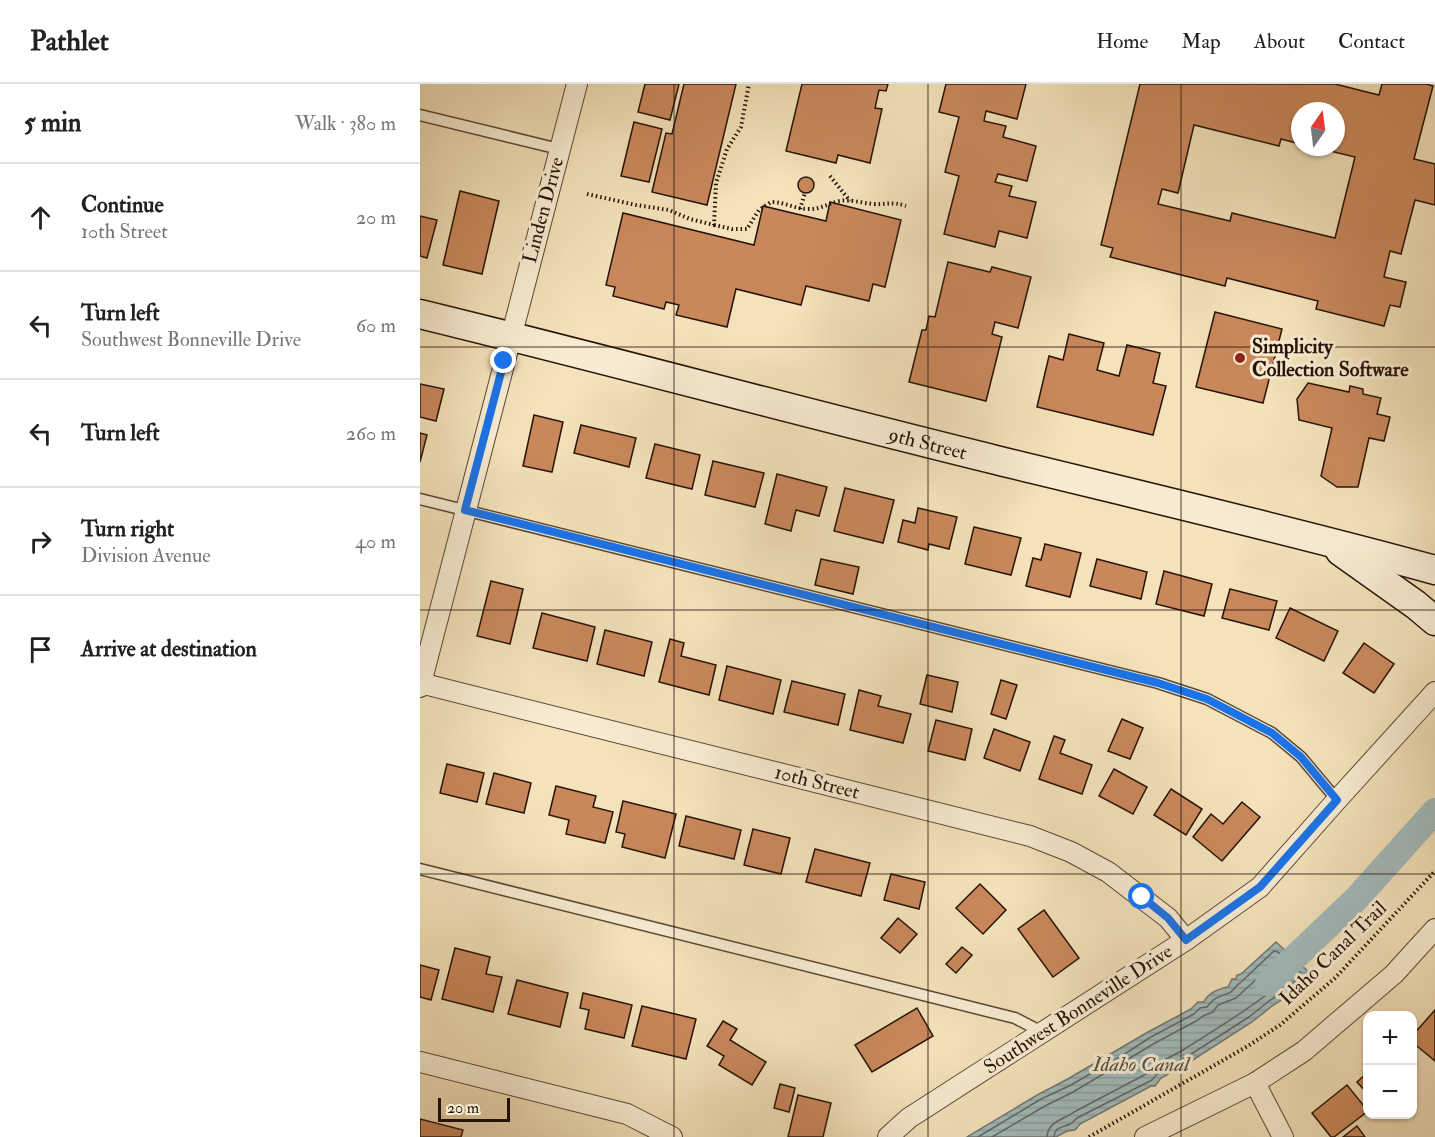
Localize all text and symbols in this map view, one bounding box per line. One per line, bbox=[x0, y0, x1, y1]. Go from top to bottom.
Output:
text: Pathlet bbox=[30, 24, 109, 59]
text: Home bbox=[1096, 28, 1148, 55]
text: Map bbox=[1181, 28, 1221, 55]
text: About bbox=[1254, 28, 1305, 55]
text: Contact bbox=[1338, 28, 1405, 55]
north arrow bbox=[1291, 102, 1345, 156]
text: 5 min bbox=[24, 107, 81, 139]
text: Walk · 380 m bbox=[295, 111, 396, 136]
street label: Linden Drive bbox=[517, 154, 569, 266]
text: Continue bbox=[81, 191, 164, 219]
icon: ahead bbox=[24, 201, 57, 234]
text: 20 m bbox=[356, 205, 396, 230]
text: 10th Street bbox=[81, 219, 168, 244]
text: Turn left bbox=[81, 299, 160, 327]
icon: left bbox=[24, 309, 57, 342]
text: 60 m bbox=[356, 313, 396, 338]
text: Southwest Bonneville Drive bbox=[81, 327, 301, 352]
place label: Simplicity Collection Software bbox=[1252, 334, 1409, 382]
route end bbox=[490, 347, 516, 373]
marker: Simplicity Collection Software bbox=[1233, 351, 1247, 365]
icon: left bbox=[24, 417, 57, 450]
text: Turn left bbox=[81, 419, 160, 447]
text: 260 m bbox=[346, 421, 396, 446]
street label: 9th Street bbox=[884, 421, 970, 465]
text: Turn right bbox=[81, 515, 174, 543]
icon: right bbox=[24, 525, 57, 558]
text: 40 m bbox=[355, 529, 396, 554]
text: Division Avenue bbox=[81, 543, 211, 568]
icon: arrive bbox=[24, 633, 57, 666]
text: Arrive at destination bbox=[81, 635, 257, 663]
street label: 10th Street bbox=[772, 759, 863, 805]
route start bbox=[1128, 883, 1154, 909]
street label: Idaho Canal Trail bbox=[1274, 895, 1392, 1011]
street label: Southwest Bonneville Drive bbox=[979, 939, 1177, 1079]
map controls bbox=[1363, 1011, 1417, 1119]
button: + bbox=[1363, 1011, 1417, 1065]
water label: Idaho Canal bbox=[1092, 1051, 1191, 1078]
button: − bbox=[1363, 1065, 1417, 1119]
scale bar bbox=[438, 1095, 510, 1122]
text: 20 m bbox=[447, 1098, 479, 1118]

